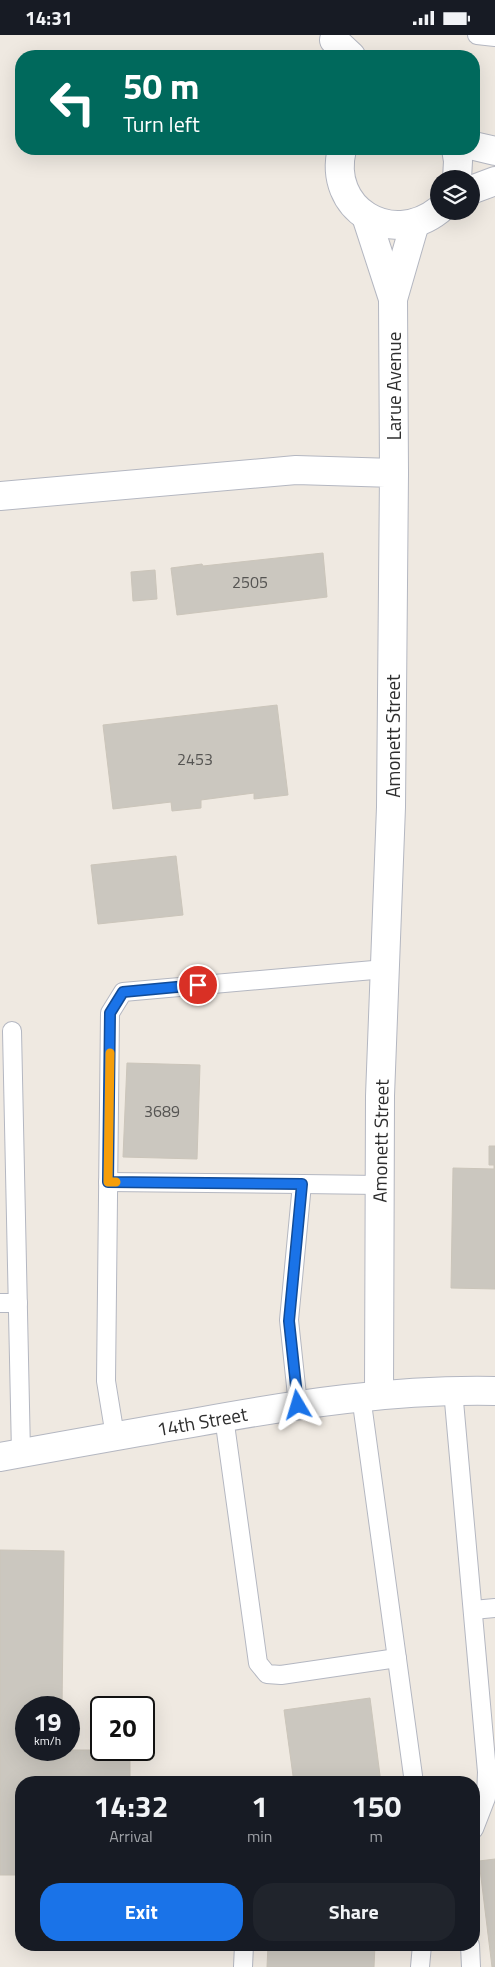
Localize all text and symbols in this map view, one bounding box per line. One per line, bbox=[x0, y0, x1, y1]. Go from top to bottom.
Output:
text: 14:31 bbox=[25, 3, 72, 32]
text: 50 m bbox=[123, 59, 199, 113]
icon: left bbox=[40, 70, 105, 135]
text: Turn left bbox=[123, 107, 200, 141]
map controls bbox=[430, 170, 480, 220]
button: layers bbox=[430, 170, 480, 220]
street label: Larue Avenue bbox=[379, 332, 408, 440]
house number: 2505 bbox=[232, 570, 268, 594]
street label: Amonett Street bbox=[378, 674, 407, 798]
house number: 2453 bbox=[177, 747, 213, 771]
pin bbox=[177, 964, 219, 1006]
icon: arrive bbox=[184, 971, 212, 999]
street label: Amonett Street bbox=[364, 1079, 396, 1203]
house number: 3689 bbox=[144, 1099, 180, 1123]
position arrow bbox=[271, 1378, 323, 1430]
street label: 14th Street bbox=[155, 1399, 250, 1443]
speed limit sign: 20 bbox=[90, 1696, 155, 1761]
text: 19 bbox=[33, 1703, 62, 1741]
text: km/h bbox=[34, 1731, 61, 1750]
text: 14:32 bbox=[94, 1783, 168, 1829]
text: 1 bbox=[251, 1783, 268, 1829]
text: 150 bbox=[351, 1783, 401, 1829]
text: Arrival bbox=[109, 1824, 153, 1848]
text: min bbox=[247, 1824, 272, 1848]
text: m bbox=[370, 1824, 383, 1848]
button: Exit bbox=[40, 1883, 243, 1941]
button: Share bbox=[253, 1883, 455, 1941]

